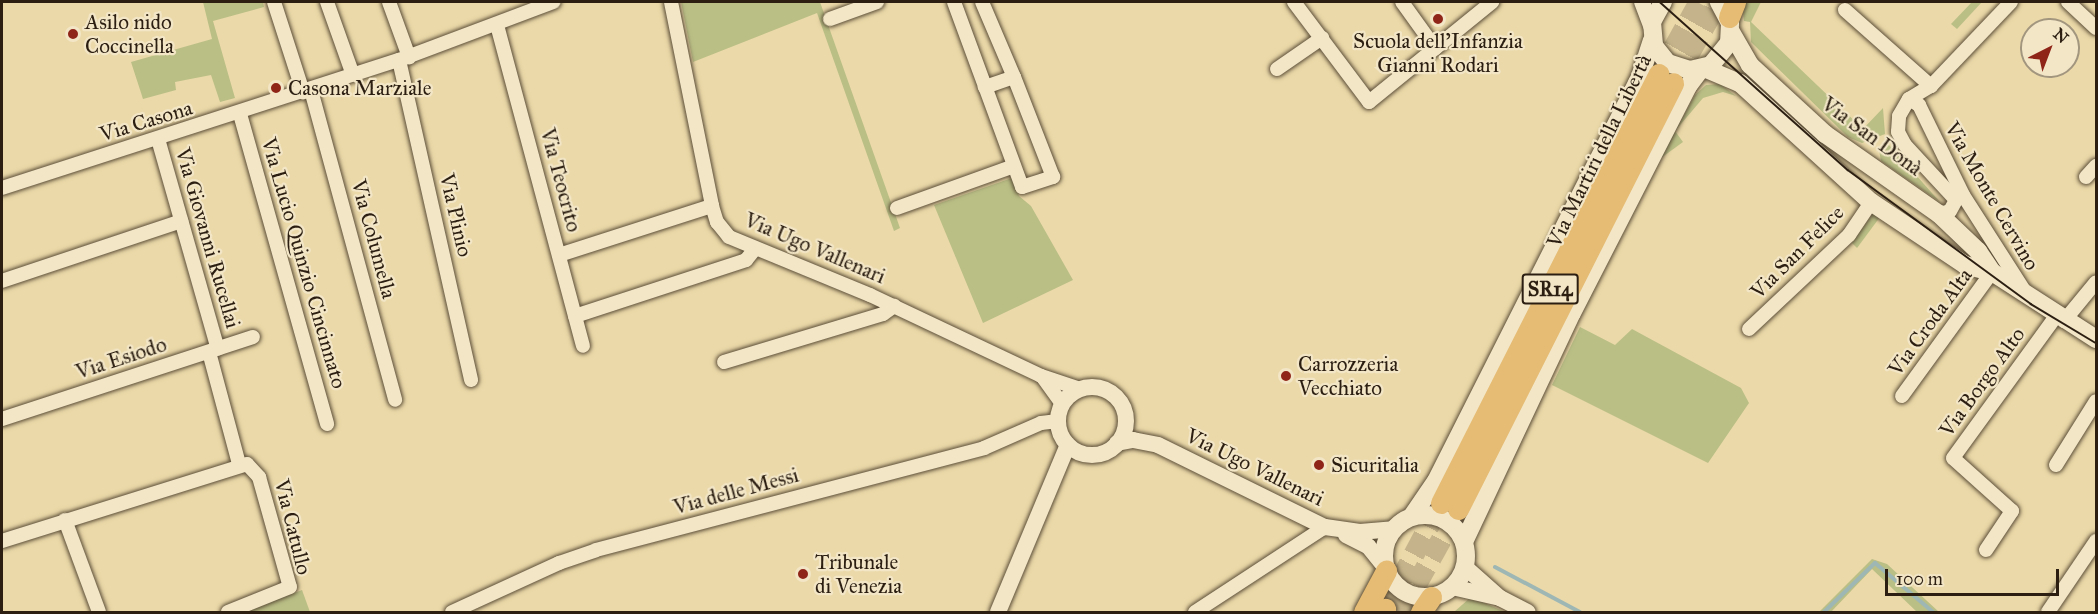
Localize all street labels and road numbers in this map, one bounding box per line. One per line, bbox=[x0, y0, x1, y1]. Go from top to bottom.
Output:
street label: Via Martiri della Libertà bbox=[1541, 50, 1657, 252]
street label: Via San Donà bbox=[1817, 91, 1927, 181]
street label: Via Casona bbox=[97, 95, 195, 147]
street label: Via Monte Cervino bbox=[1939, 117, 2045, 275]
street label: Via Teocrito bbox=[535, 125, 587, 235]
street label: Via Lucio Quinzio Cincinnato bbox=[256, 135, 352, 391]
street label: Via Giovanni Rucellai bbox=[170, 145, 246, 331]
street label: Via Plinio bbox=[434, 171, 478, 259]
street label: Via Columella bbox=[346, 177, 402, 301]
street label: Via San Felice bbox=[1745, 200, 1849, 304]
street label: Via Ugo Vallenari bbox=[741, 207, 889, 289]
street label: Via Croda Alta bbox=[1883, 263, 1977, 381]
road number: SR14 bbox=[1522, 272, 1578, 306]
street label: Via Borgo Alto bbox=[1934, 322, 2030, 442]
street label: Via Esiodo bbox=[72, 331, 170, 385]
street label: Via Ugo Vallenari bbox=[1182, 423, 1328, 511]
street label: Via delle Messi bbox=[670, 462, 802, 520]
street label: Via Catullo bbox=[269, 477, 317, 577]

